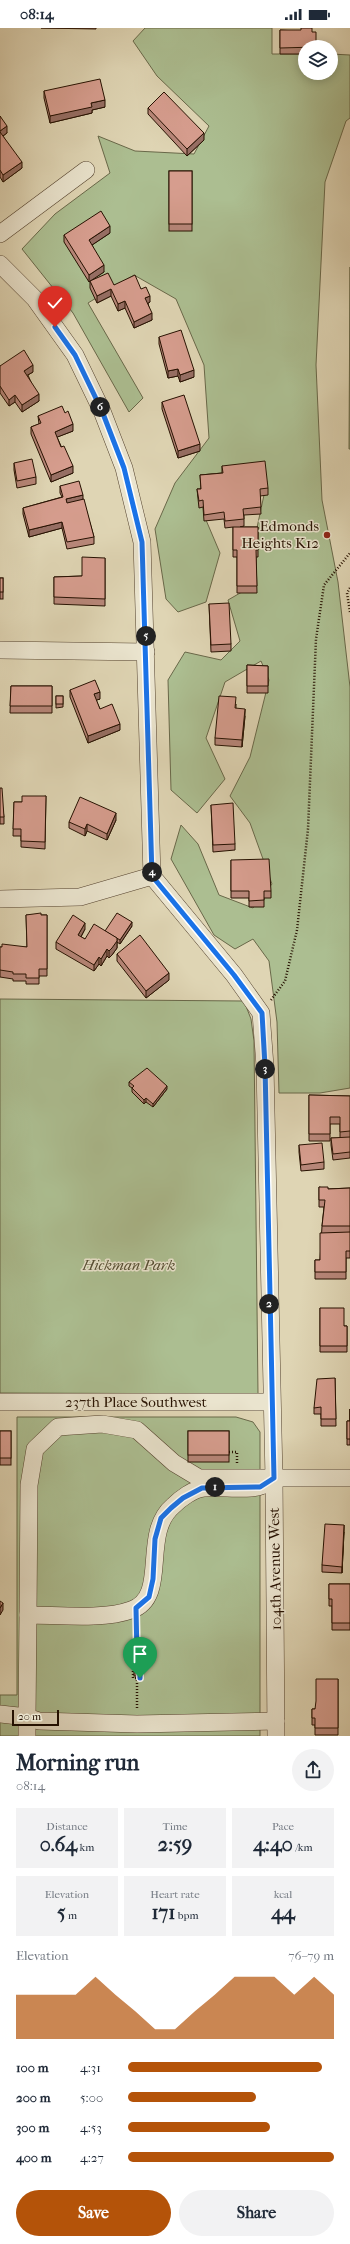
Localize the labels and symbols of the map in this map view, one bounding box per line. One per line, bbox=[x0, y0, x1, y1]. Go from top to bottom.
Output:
pin bbox=[38, 286, 72, 327]
pin: 6 bbox=[90, 397, 110, 417]
place label: Edmonds Heights K12 bbox=[241, 517, 319, 552]
marker: Edmonds Heights K12 bbox=[322, 530, 332, 540]
pin: 5 bbox=[136, 626, 156, 646]
pin: 4 bbox=[142, 862, 162, 882]
pin: 3 bbox=[255, 1059, 275, 1079]
park label: Hickman Park bbox=[82, 1256, 176, 1274]
pin: 2 bbox=[259, 1294, 279, 1314]
street label: 237th Place Southwest bbox=[65, 1393, 208, 1411]
pin: 1 bbox=[205, 1477, 225, 1497]
street label: 104th Avenue West bbox=[265, 1507, 285, 1631]
pin bbox=[123, 1637, 157, 1678]
scale bar bbox=[12, 1708, 59, 1727]

